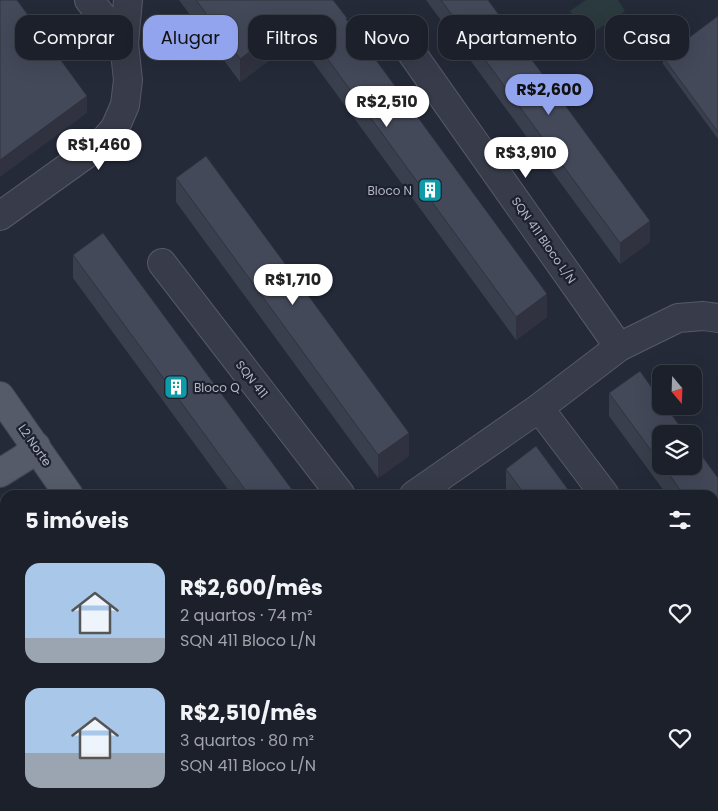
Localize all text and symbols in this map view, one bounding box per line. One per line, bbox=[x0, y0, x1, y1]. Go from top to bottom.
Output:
chip: Comprar bbox=[15, 15, 133, 60]
chip: Alugar bbox=[143, 15, 238, 60]
chip: Filtros bbox=[248, 15, 336, 60]
chip: Novo bbox=[346, 15, 428, 60]
chip: Apartamento bbox=[438, 15, 595, 60]
chip: Casa bbox=[605, 15, 689, 60]
pin: R$2,600 bbox=[503, 74, 595, 116]
text: R$2,600 bbox=[516, 78, 582, 101]
pin: R$2,510 bbox=[341, 86, 433, 128]
text: R$2,510 bbox=[356, 90, 418, 113]
pin: R$1,460 bbox=[53, 128, 145, 171]
text: R$1,460 bbox=[67, 133, 131, 156]
pin: R$3,910 bbox=[480, 136, 572, 179]
text: R$3,910 bbox=[495, 141, 557, 164]
building icon: Bloco N bbox=[417, 177, 443, 203]
place label: Bloco N bbox=[367, 182, 412, 199]
street label: SQN 411 Bloco L/N bbox=[508, 193, 580, 287]
pin: R$1,710 bbox=[247, 264, 339, 306]
text: R$1,710 bbox=[265, 268, 321, 291]
street label: SQN 411 bbox=[232, 357, 272, 401]
north arrow bbox=[652, 365, 702, 415]
map controls bbox=[652, 365, 702, 475]
building icon: Bloco Q bbox=[163, 374, 189, 400]
place label: Bloco Q bbox=[194, 379, 240, 396]
street label: L2 Norte bbox=[14, 421, 56, 469]
button: layers bbox=[652, 425, 702, 475]
text: 5 imóveis bbox=[25, 506, 129, 535]
icon: filters bbox=[666, 506, 694, 534]
text: R$2,600/mês bbox=[180, 573, 323, 602]
icon: home bbox=[65, 583, 125, 643]
icon: heart bbox=[666, 599, 694, 627]
text: 2 quartos · 74 m² bbox=[180, 604, 313, 627]
text: SQN 411 Bloco L/N bbox=[180, 629, 316, 652]
text: R$2,510/mês bbox=[180, 698, 317, 727]
icon: home bbox=[65, 708, 125, 768]
icon: heart bbox=[666, 724, 694, 752]
text: 3 quartos · 80 m² bbox=[180, 729, 314, 752]
text: SQN 411 Bloco L/N bbox=[180, 754, 316, 777]

